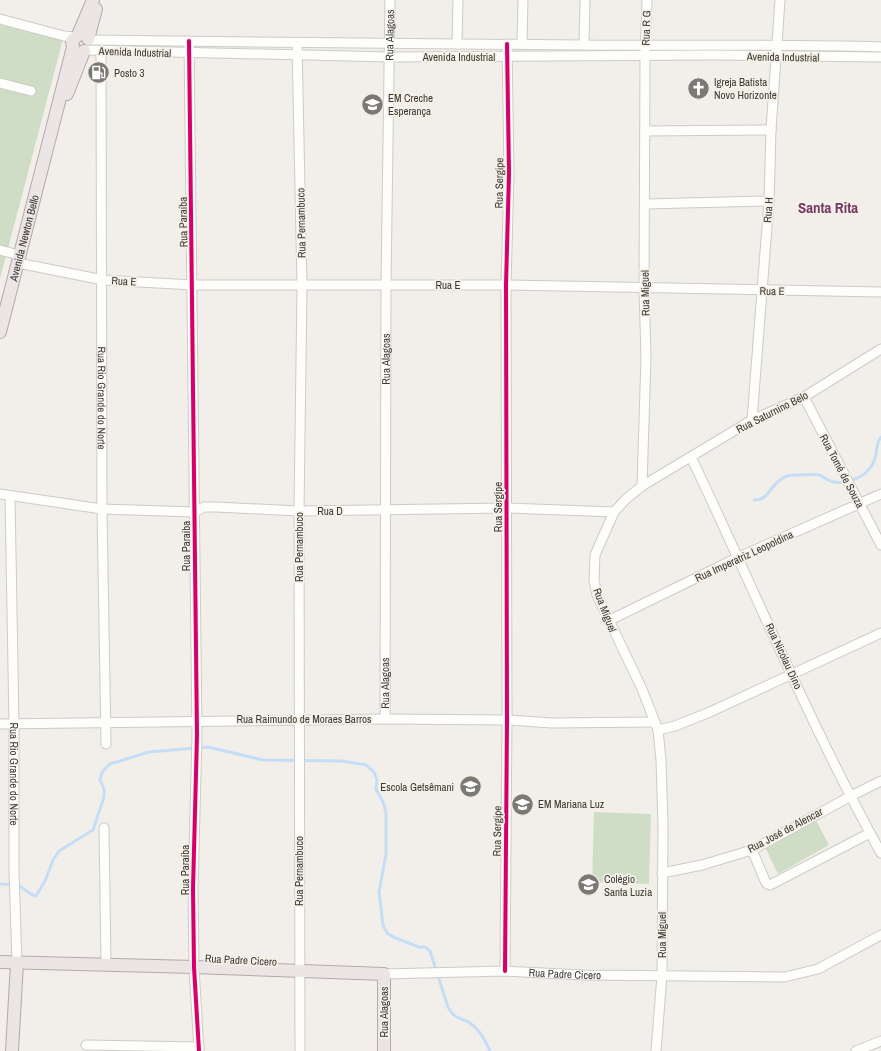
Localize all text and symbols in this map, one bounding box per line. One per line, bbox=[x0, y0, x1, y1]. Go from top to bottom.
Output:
street label: Rua Alagoas bbox=[382, 9, 397, 61]
street label: Rua R G bbox=[638, 10, 654, 46]
street label: Avenida Industrial bbox=[97, 44, 172, 60]
street label: Avenida Industrial bbox=[746, 49, 819, 65]
street label: Avenida Industrial bbox=[422, 50, 495, 64]
fuel station icon: Posto 3 bbox=[85, 60, 111, 86]
place label: Posto 3 bbox=[114, 66, 145, 80]
church icon: Igreja Batista Novo Horizonte bbox=[686, 75, 712, 101]
place label: Igreja Batista Novo Horizonte bbox=[714, 75, 777, 102]
school or university icon: EM Creche Esperança bbox=[360, 91, 386, 117]
place label: EM Creche Esperança bbox=[388, 91, 433, 118]
street label: Rua Sergipe bbox=[492, 158, 506, 208]
street label: Rua Pernambuco bbox=[293, 188, 309, 258]
street label: Avenida Newton Bello bbox=[6, 193, 42, 284]
street label: Rua Paraíba bbox=[176, 197, 190, 247]
street label: Rua H bbox=[760, 197, 776, 223]
district label: Santa Rita bbox=[798, 197, 858, 218]
street label: Rua Miguel bbox=[638, 270, 652, 316]
street label: Rua E bbox=[111, 273, 137, 289]
street label: Rua E bbox=[435, 278, 461, 292]
street label: Rua E bbox=[759, 284, 785, 298]
street label: Rua Alagoas bbox=[379, 333, 393, 385]
street label: Rua Rio Grande do Norte bbox=[95, 346, 109, 450]
street label: Rua Saturnino Belo bbox=[734, 388, 810, 436]
street label: Rua Tomé de Souza bbox=[817, 432, 867, 510]
street label: Rua Sergipe bbox=[491, 482, 505, 532]
street label: Rua D bbox=[317, 504, 343, 518]
street label: Rua Pernambuco bbox=[292, 512, 306, 582]
street label: Rua Paraíba bbox=[179, 521, 193, 571]
street label: Rua Imperatriz Leopoldina bbox=[693, 527, 795, 585]
street label: Rua Miguel bbox=[590, 586, 620, 634]
street label: Rua Nicolau Dino bbox=[763, 621, 805, 691]
street label: Rua Alagoas bbox=[378, 657, 392, 709]
street label: Rua Raimundo de Moraes Barros bbox=[237, 712, 372, 726]
street label: Rua Rio Grande do Norte bbox=[7, 722, 21, 825]
school or university icon: Escola Getsêmani bbox=[457, 774, 483, 800]
place label: Escola Getsêmani bbox=[380, 780, 454, 794]
school or university icon: EM Mariana Luz bbox=[510, 791, 536, 817]
place label: EM Mariana Luz bbox=[538, 797, 605, 811]
street label: Rua José de Alencar bbox=[745, 804, 825, 856]
street label: Rua Sergipe bbox=[490, 806, 504, 856]
street label: Rua Pernambuco bbox=[292, 836, 306, 906]
street label: Rua Paraíba bbox=[178, 845, 192, 895]
school or university icon: Colégio Santa Luzia bbox=[576, 872, 602, 898]
place label: Colégio Santa Luzia bbox=[604, 872, 652, 899]
street label: Rua Miguel bbox=[655, 912, 669, 958]
street label: Rua Padre Cicero bbox=[205, 951, 277, 969]
street label: Rua Padre Cicero bbox=[528, 965, 601, 982]
street label: Rua Alagoas bbox=[377, 986, 391, 1038]

